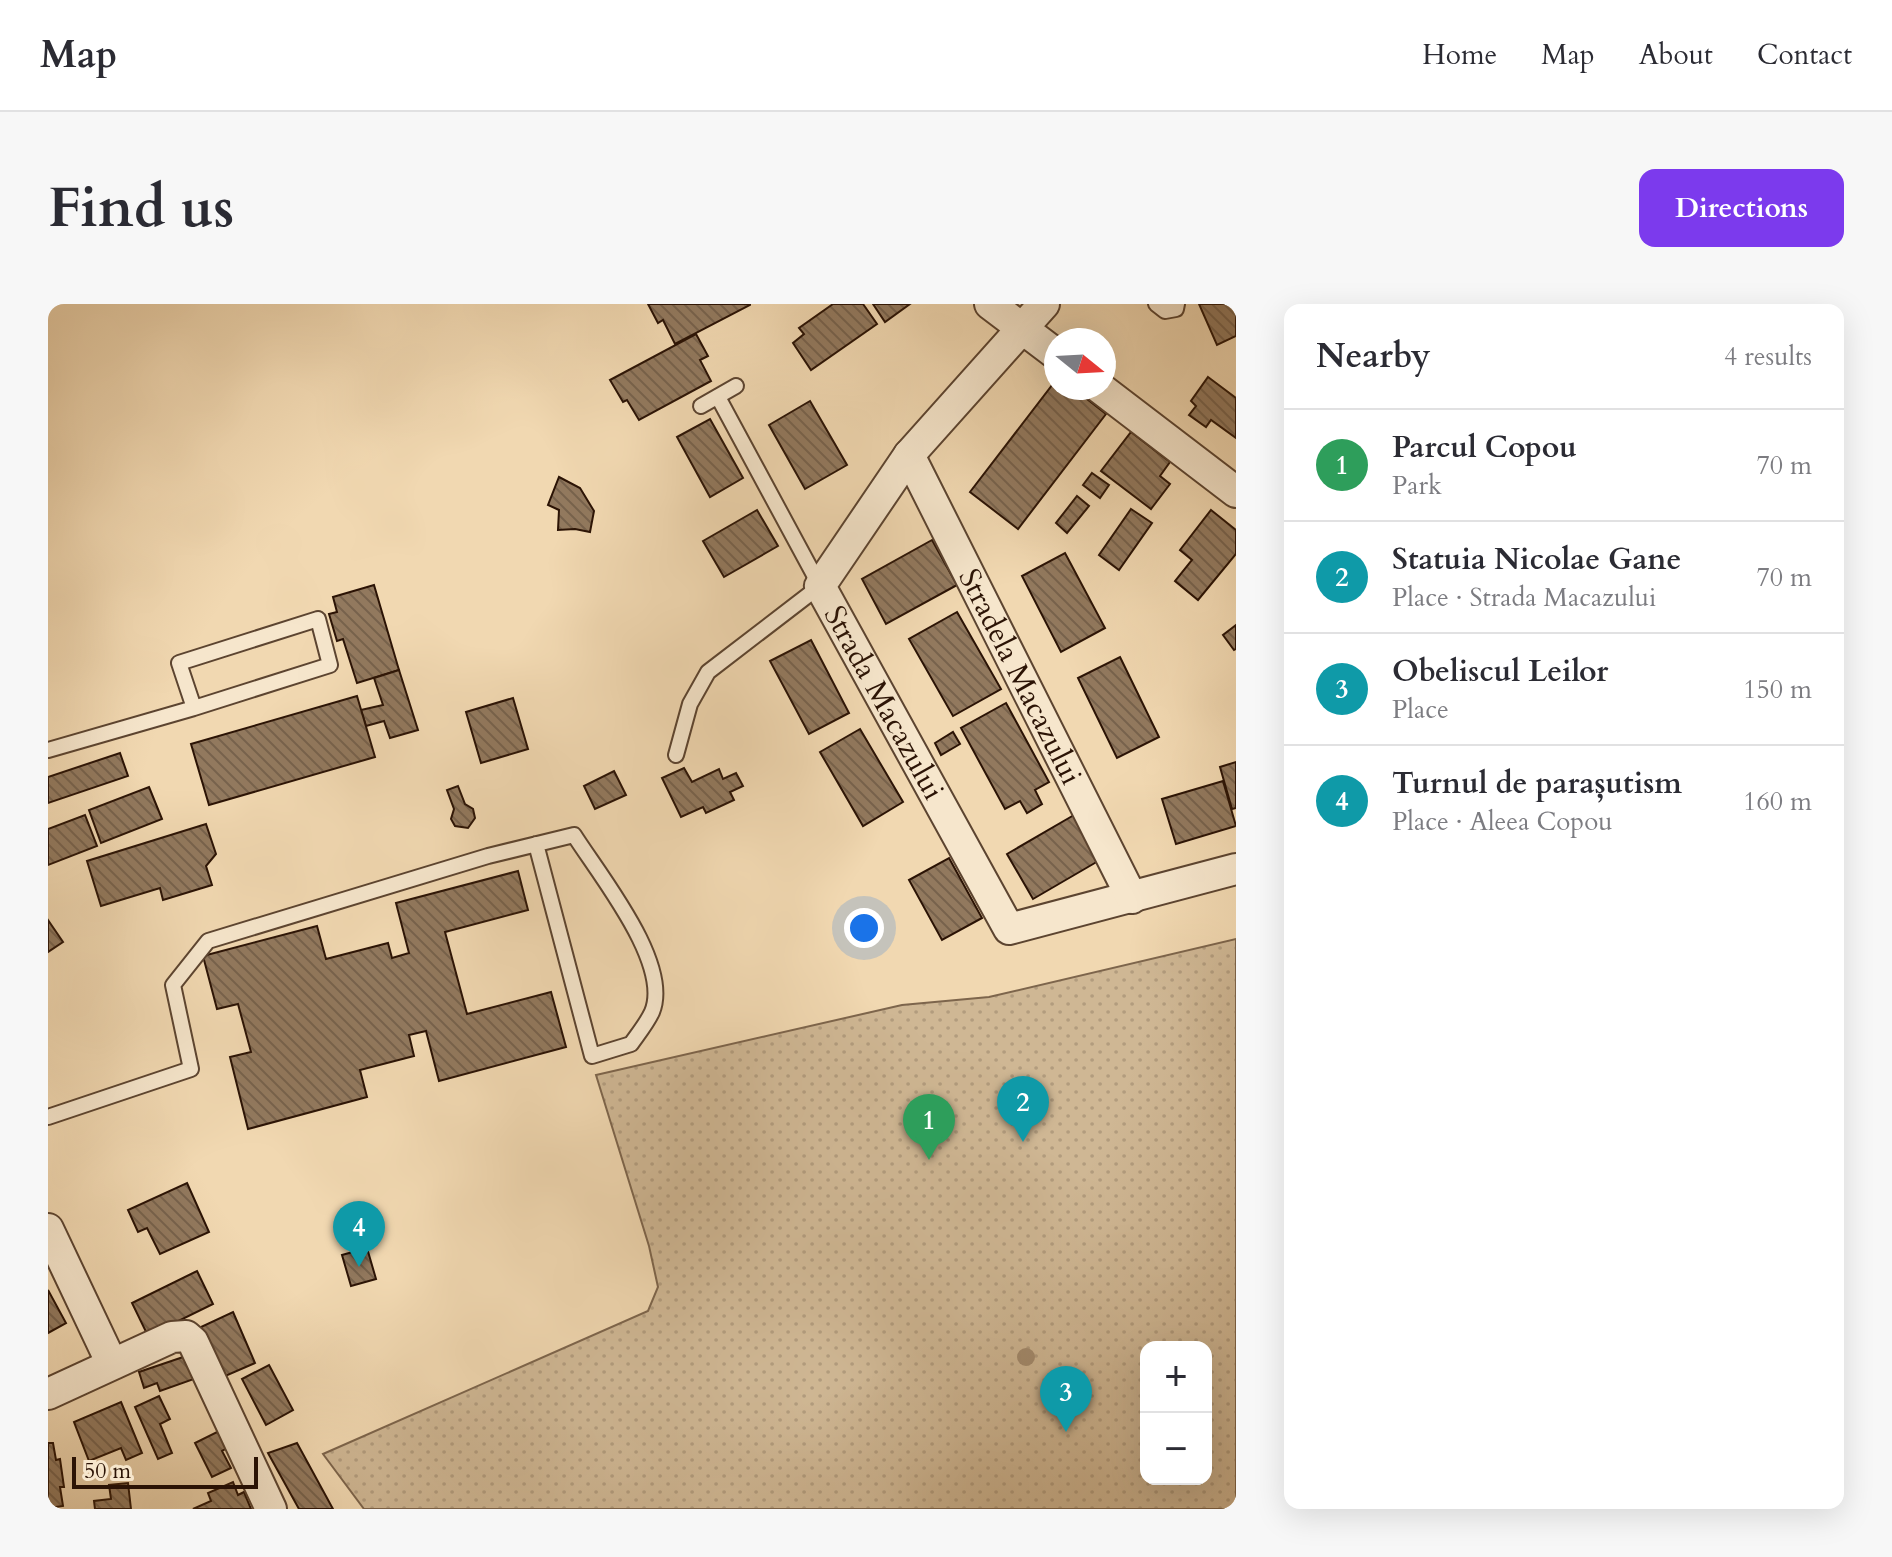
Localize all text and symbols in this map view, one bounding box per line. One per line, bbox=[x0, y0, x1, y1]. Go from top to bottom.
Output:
text: Map bbox=[40, 29, 117, 81]
text: Home bbox=[1422, 36, 1497, 74]
text: Map bbox=[1541, 36, 1595, 74]
text: About bbox=[1639, 36, 1713, 74]
text: Contact bbox=[1757, 36, 1852, 74]
button: Directions bbox=[1639, 169, 1844, 247]
text: Find us bbox=[48, 171, 234, 246]
north arrow bbox=[1044, 328, 1116, 400]
text: Nearby bbox=[1316, 333, 1431, 379]
text: 4 results bbox=[1724, 339, 1812, 374]
text: Parcul Copou bbox=[1392, 427, 1577, 468]
text: 1 bbox=[1335, 448, 1349, 483]
text: 70 m bbox=[1756, 448, 1812, 483]
text: Park bbox=[1392, 468, 1442, 503]
text: Statuia Nicolae Gane bbox=[1392, 539, 1681, 580]
text: 2 bbox=[1335, 560, 1349, 595]
text: 70 m bbox=[1756, 560, 1812, 595]
street label: Stradela Macazului bbox=[948, 562, 1092, 792]
text: Place · Strada Macazului bbox=[1392, 580, 1656, 615]
street label: Strada Macazului bbox=[814, 598, 954, 807]
text: Obeliscul Leilor bbox=[1392, 651, 1608, 692]
text: 3 bbox=[1335, 672, 1349, 707]
text: 150 m bbox=[1743, 672, 1812, 707]
text: Place bbox=[1392, 692, 1449, 727]
text: Turnul de parașutism bbox=[1392, 763, 1682, 804]
text: 4 bbox=[1335, 784, 1349, 819]
text: 160 m bbox=[1743, 784, 1812, 819]
text: Place · Aleea Copou bbox=[1392, 804, 1613, 839]
your location bbox=[844, 908, 884, 948]
pin: 2 bbox=[997, 1076, 1049, 1142]
pin: 1 bbox=[903, 1094, 955, 1160]
pin: 4 bbox=[333, 1201, 385, 1267]
map controls bbox=[1140, 1341, 1212, 1485]
button: + bbox=[1140, 1341, 1212, 1413]
pin: 3 bbox=[1040, 1366, 1092, 1432]
button: − bbox=[1140, 1413, 1212, 1485]
scale bar bbox=[72, 1453, 258, 1489]
text: 50 m bbox=[84, 1456, 131, 1486]

